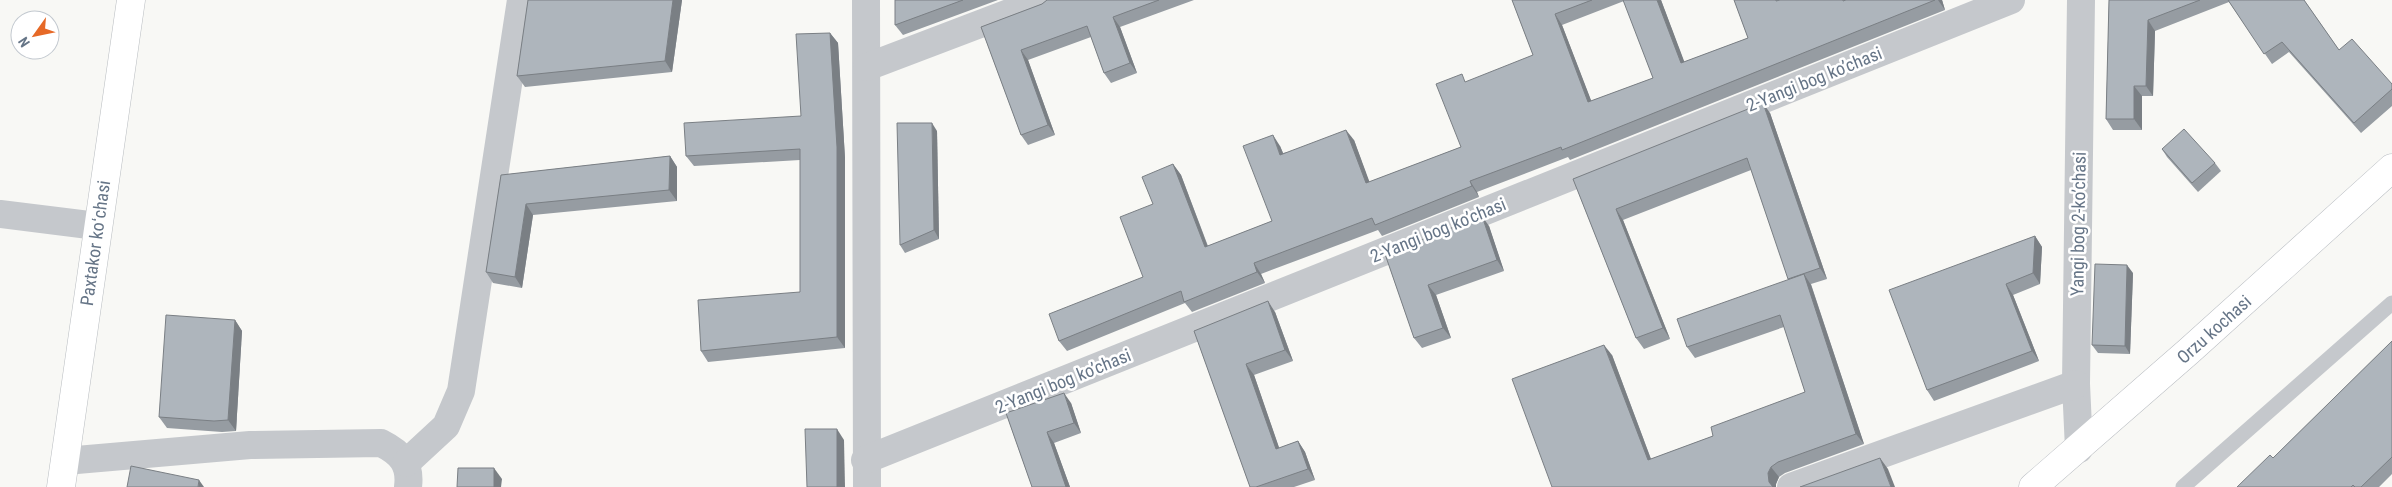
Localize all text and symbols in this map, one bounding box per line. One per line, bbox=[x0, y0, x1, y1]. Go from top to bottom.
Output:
north arrow bbox=[10, 10, 60, 60]
text: N bbox=[15, 34, 33, 50]
street label: 2-Yangi bog koʼchasi bbox=[1743, 42, 1885, 116]
street label: Yangi bog 2-koʼchasi bbox=[2066, 152, 2090, 296]
street label: Paxtakor koʻchasi bbox=[76, 179, 114, 307]
street label: 2-Yangi bog koʼchasi bbox=[1367, 193, 1509, 267]
street label: Orzu kochasi bbox=[2172, 290, 2255, 368]
street label: 2-Yangi bog koʼchasi bbox=[992, 344, 1134, 418]

